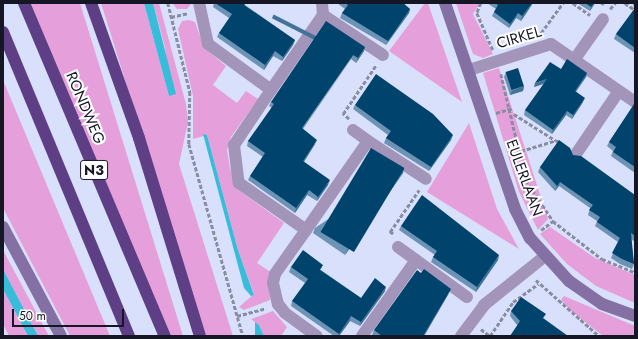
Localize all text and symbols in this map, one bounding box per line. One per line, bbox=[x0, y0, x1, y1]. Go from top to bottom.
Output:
street label: CIRKEL bbox=[494, 23, 544, 53]
street label: RONDWEG bbox=[62, 69, 108, 147]
street label: EULERLAAN bbox=[502, 137, 546, 219]
road number: N3 bbox=[80, 158, 108, 182]
scale bar bbox=[14, 301, 126, 327]
text: 50 m bbox=[19, 307, 46, 325]

